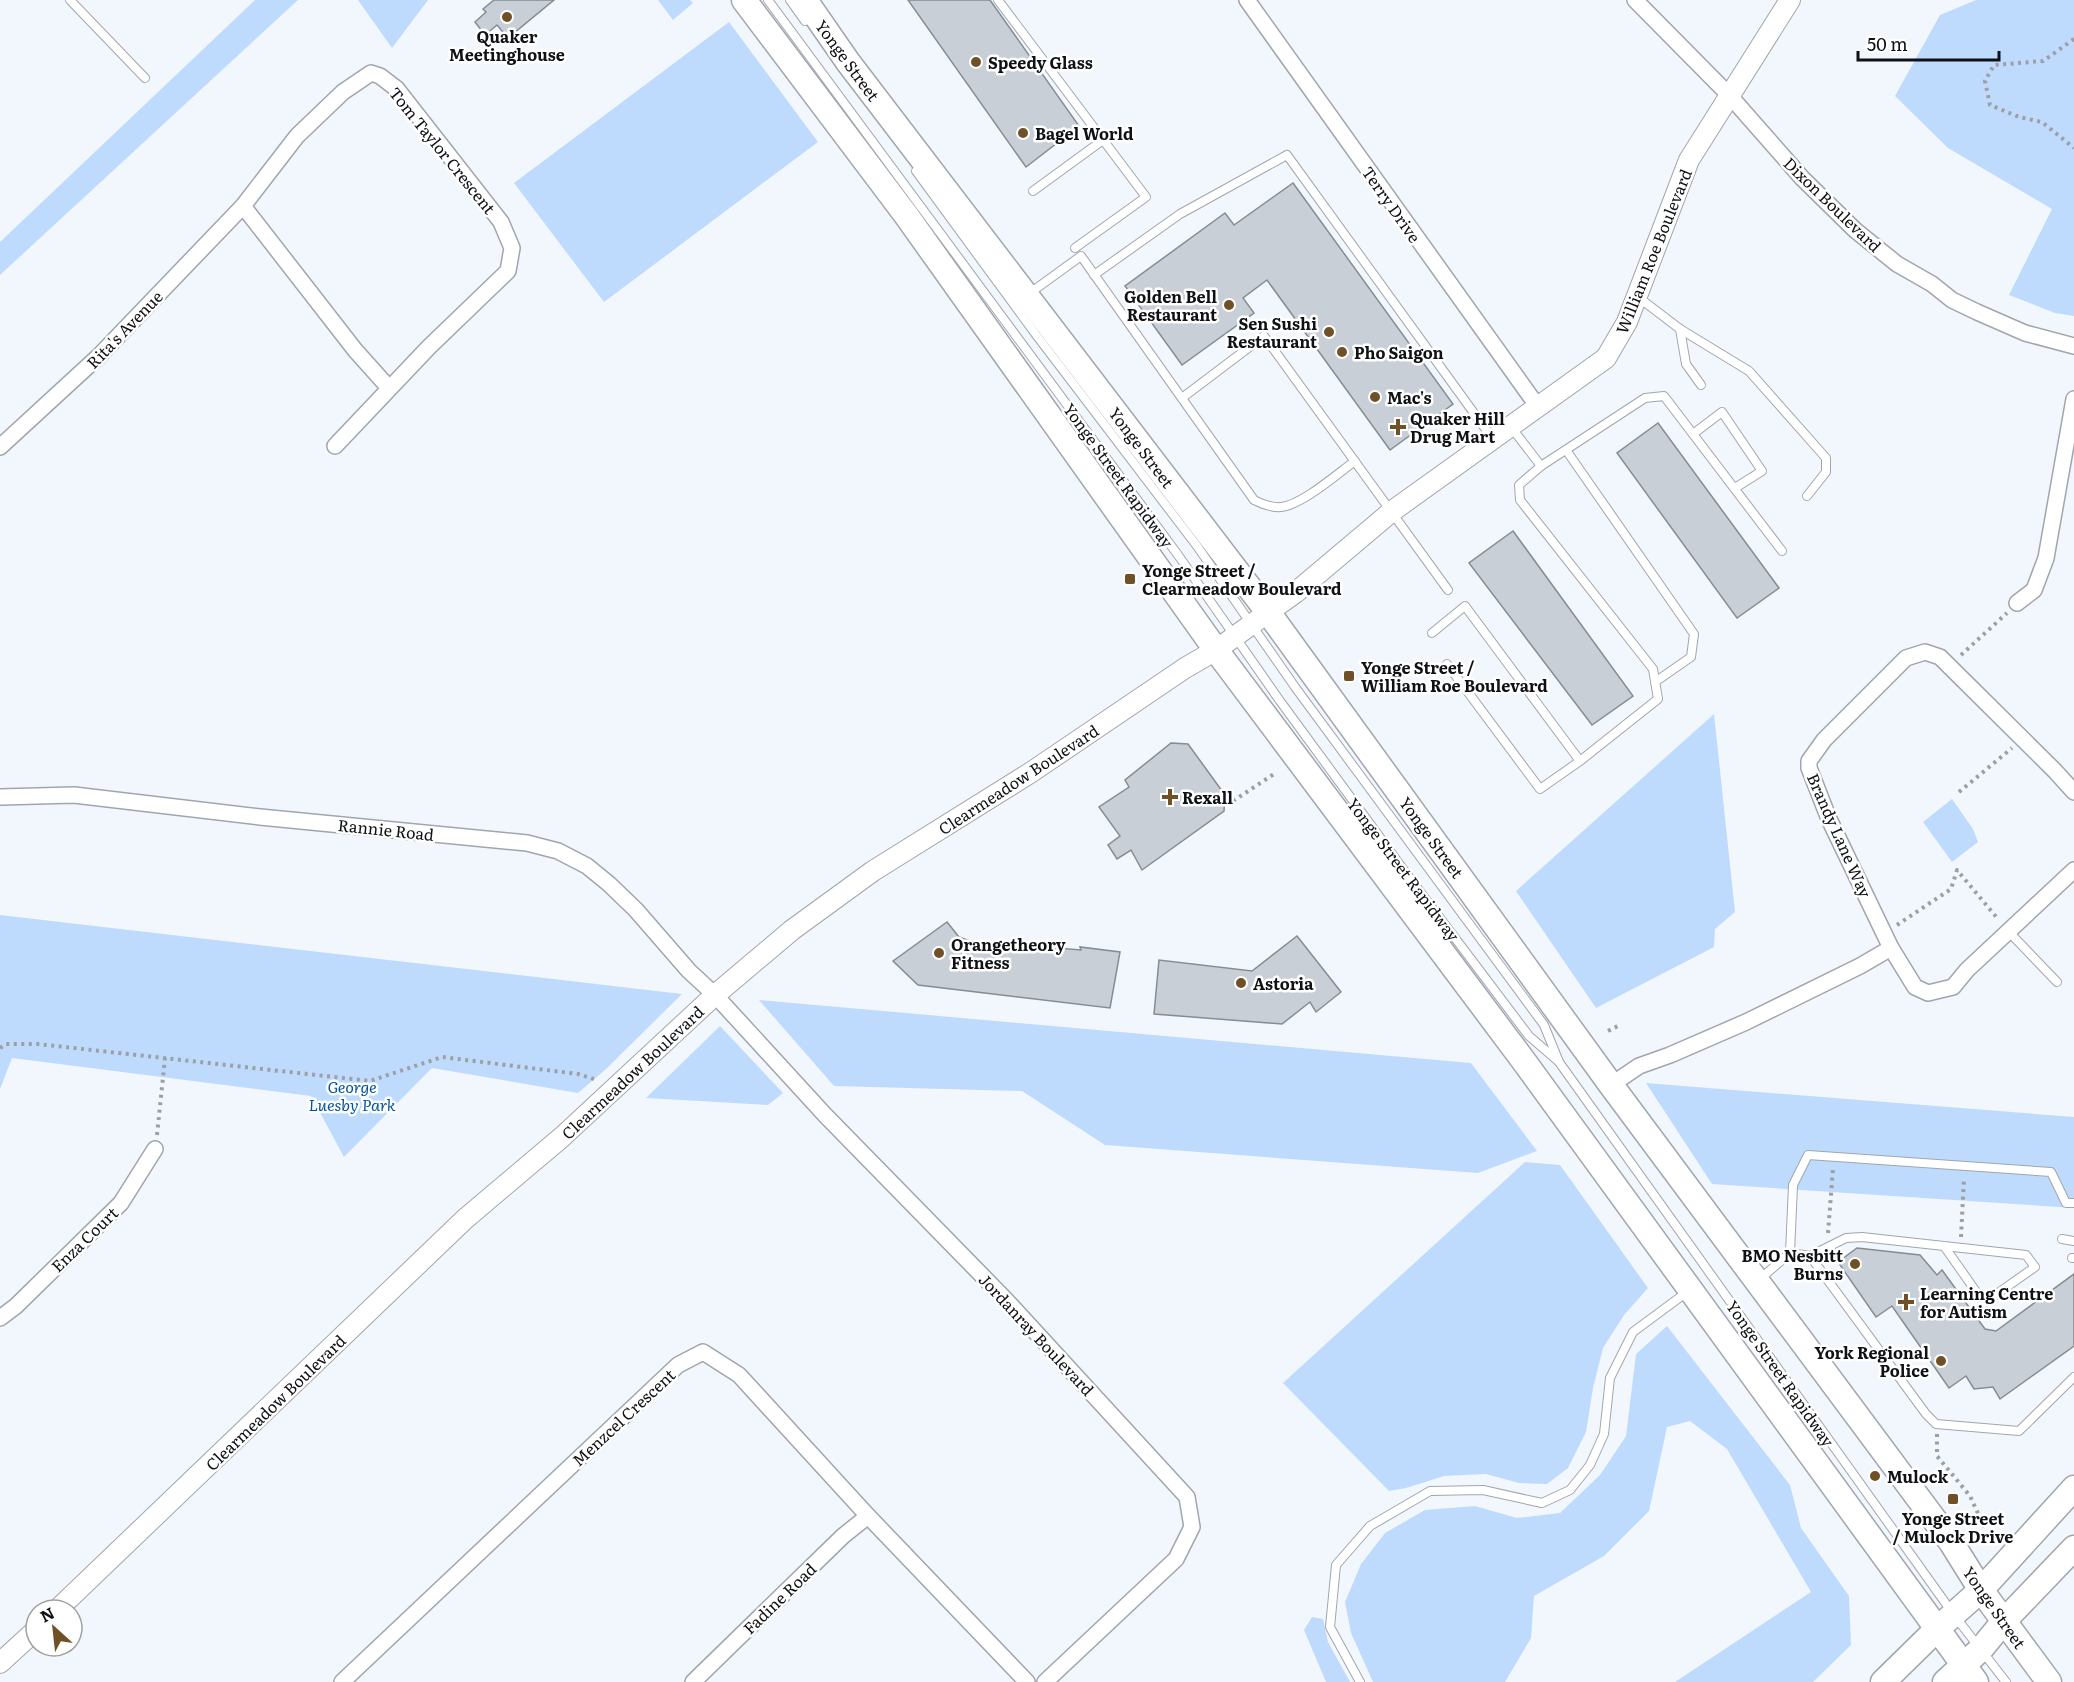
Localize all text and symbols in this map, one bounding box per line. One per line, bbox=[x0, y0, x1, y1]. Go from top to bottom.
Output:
marker: Quaker Meetinghouse bbox=[500, 10, 514, 24]
street label: Yonge Street bbox=[810, 14, 886, 106]
place label: Quaker Meetinghouse bbox=[449, 24, 565, 66]
scale bar bbox=[1858, 24, 1999, 62]
text: 50 m bbox=[1867, 30, 1908, 57]
place label: Speedy Glass bbox=[988, 50, 1093, 74]
marker: Speedy Glass bbox=[969, 55, 983, 69]
street label: Tom Taylor Crescent bbox=[384, 81, 502, 219]
place label: Bagel World bbox=[1035, 121, 1134, 145]
marker: Bagel World bbox=[1016, 126, 1030, 140]
street label: Dixon Boulevard bbox=[1779, 151, 1887, 257]
street label: Terry Drive bbox=[1357, 161, 1427, 247]
street label: William Roe Boulevard bbox=[1609, 165, 1697, 337]
street label: Rita's Avenue bbox=[80, 284, 168, 374]
place label: Golden Bell Restaurant bbox=[1124, 284, 1217, 326]
marker: Golden Bell Restaurant bbox=[1222, 298, 1236, 312]
place label: Sen Sushi Restaurant bbox=[1227, 311, 1317, 353]
marker: Sen Sushi Restaurant bbox=[1322, 325, 1336, 339]
place label: Pho Saigon bbox=[1354, 340, 1444, 364]
marker: Pho Saigon bbox=[1335, 345, 1349, 359]
place label: Mac's bbox=[1387, 385, 1432, 409]
marker: Mac's bbox=[1368, 390, 1382, 404]
street label: Yonge Street Rapidway bbox=[1058, 398, 1180, 553]
street label: Yonge Street bbox=[1104, 402, 1181, 493]
place label: Quaker Hill Drug Mart bbox=[1410, 406, 1505, 448]
marker: Quaker Hill Drug Mart bbox=[1391, 420, 1405, 434]
place label: Yonge Street / Clearmeadow Boulevard bbox=[1142, 558, 1342, 600]
marker: Yonge Street / Clearmeadow Boulevard bbox=[1123, 572, 1137, 586]
place label: Yonge Street / William Roe Boulevard bbox=[1361, 655, 1548, 697]
marker: Yonge Street / William Roe Boulevard bbox=[1342, 669, 1356, 683]
street label: Clearmeadow Boulevard bbox=[933, 718, 1103, 840]
street label: Brandy Lane Way bbox=[1802, 769, 1878, 902]
place label: Rexall bbox=[1182, 785, 1233, 809]
marker: Rexall bbox=[1163, 790, 1177, 804]
street label: Yonge Street bbox=[1394, 791, 1470, 883]
street label: Yonge Street Rapidway bbox=[1342, 792, 1466, 946]
street label: Rannie Road bbox=[337, 812, 435, 846]
place label: Orangetheory Fitness bbox=[951, 932, 1066, 974]
marker: Orangetheory Fitness bbox=[932, 946, 946, 960]
place label: Astoria bbox=[1253, 971, 1314, 995]
marker: Astoria bbox=[1234, 976, 1248, 990]
street label: Clearmeadow Boulevard bbox=[556, 999, 709, 1144]
park label: George Luesby Park bbox=[308, 1074, 396, 1116]
street label: Enza Court bbox=[45, 1200, 123, 1277]
place label: BMO Nesbitt Burns bbox=[1742, 1243, 1843, 1285]
marker: BMO Nesbitt Burns bbox=[1848, 1257, 1862, 1271]
street label: Jordanray Boulevard bbox=[974, 1267, 1100, 1401]
place label: Learning Centre for Autism bbox=[1920, 1281, 2053, 1323]
marker: Learning Centre for Autism bbox=[1897, 1293, 1915, 1311]
street label: Yonge Street Rapidway bbox=[1721, 1295, 1841, 1452]
street label: Clearmeadow Boulevard bbox=[199, 1328, 351, 1476]
place label: York Regional Police bbox=[1814, 1340, 1929, 1382]
marker: York Regional Police bbox=[1934, 1354, 1948, 1368]
street label: Menzcel Crescent bbox=[566, 1362, 680, 1471]
place label: Mulock bbox=[1887, 1464, 1948, 1488]
marker: Mulock bbox=[1868, 1469, 1882, 1483]
marker: Yonge Street / Mulock Drive bbox=[1946, 1492, 1960, 1506]
place label: Yonge Street / Mulock Drive bbox=[1893, 1506, 2013, 1548]
street label: Fadine Road bbox=[737, 1557, 821, 1639]
street label: Yonge Street bbox=[1958, 1561, 2033, 1653]
north arrow bbox=[24, 1598, 84, 1658]
text: N bbox=[35, 1600, 58, 1627]

